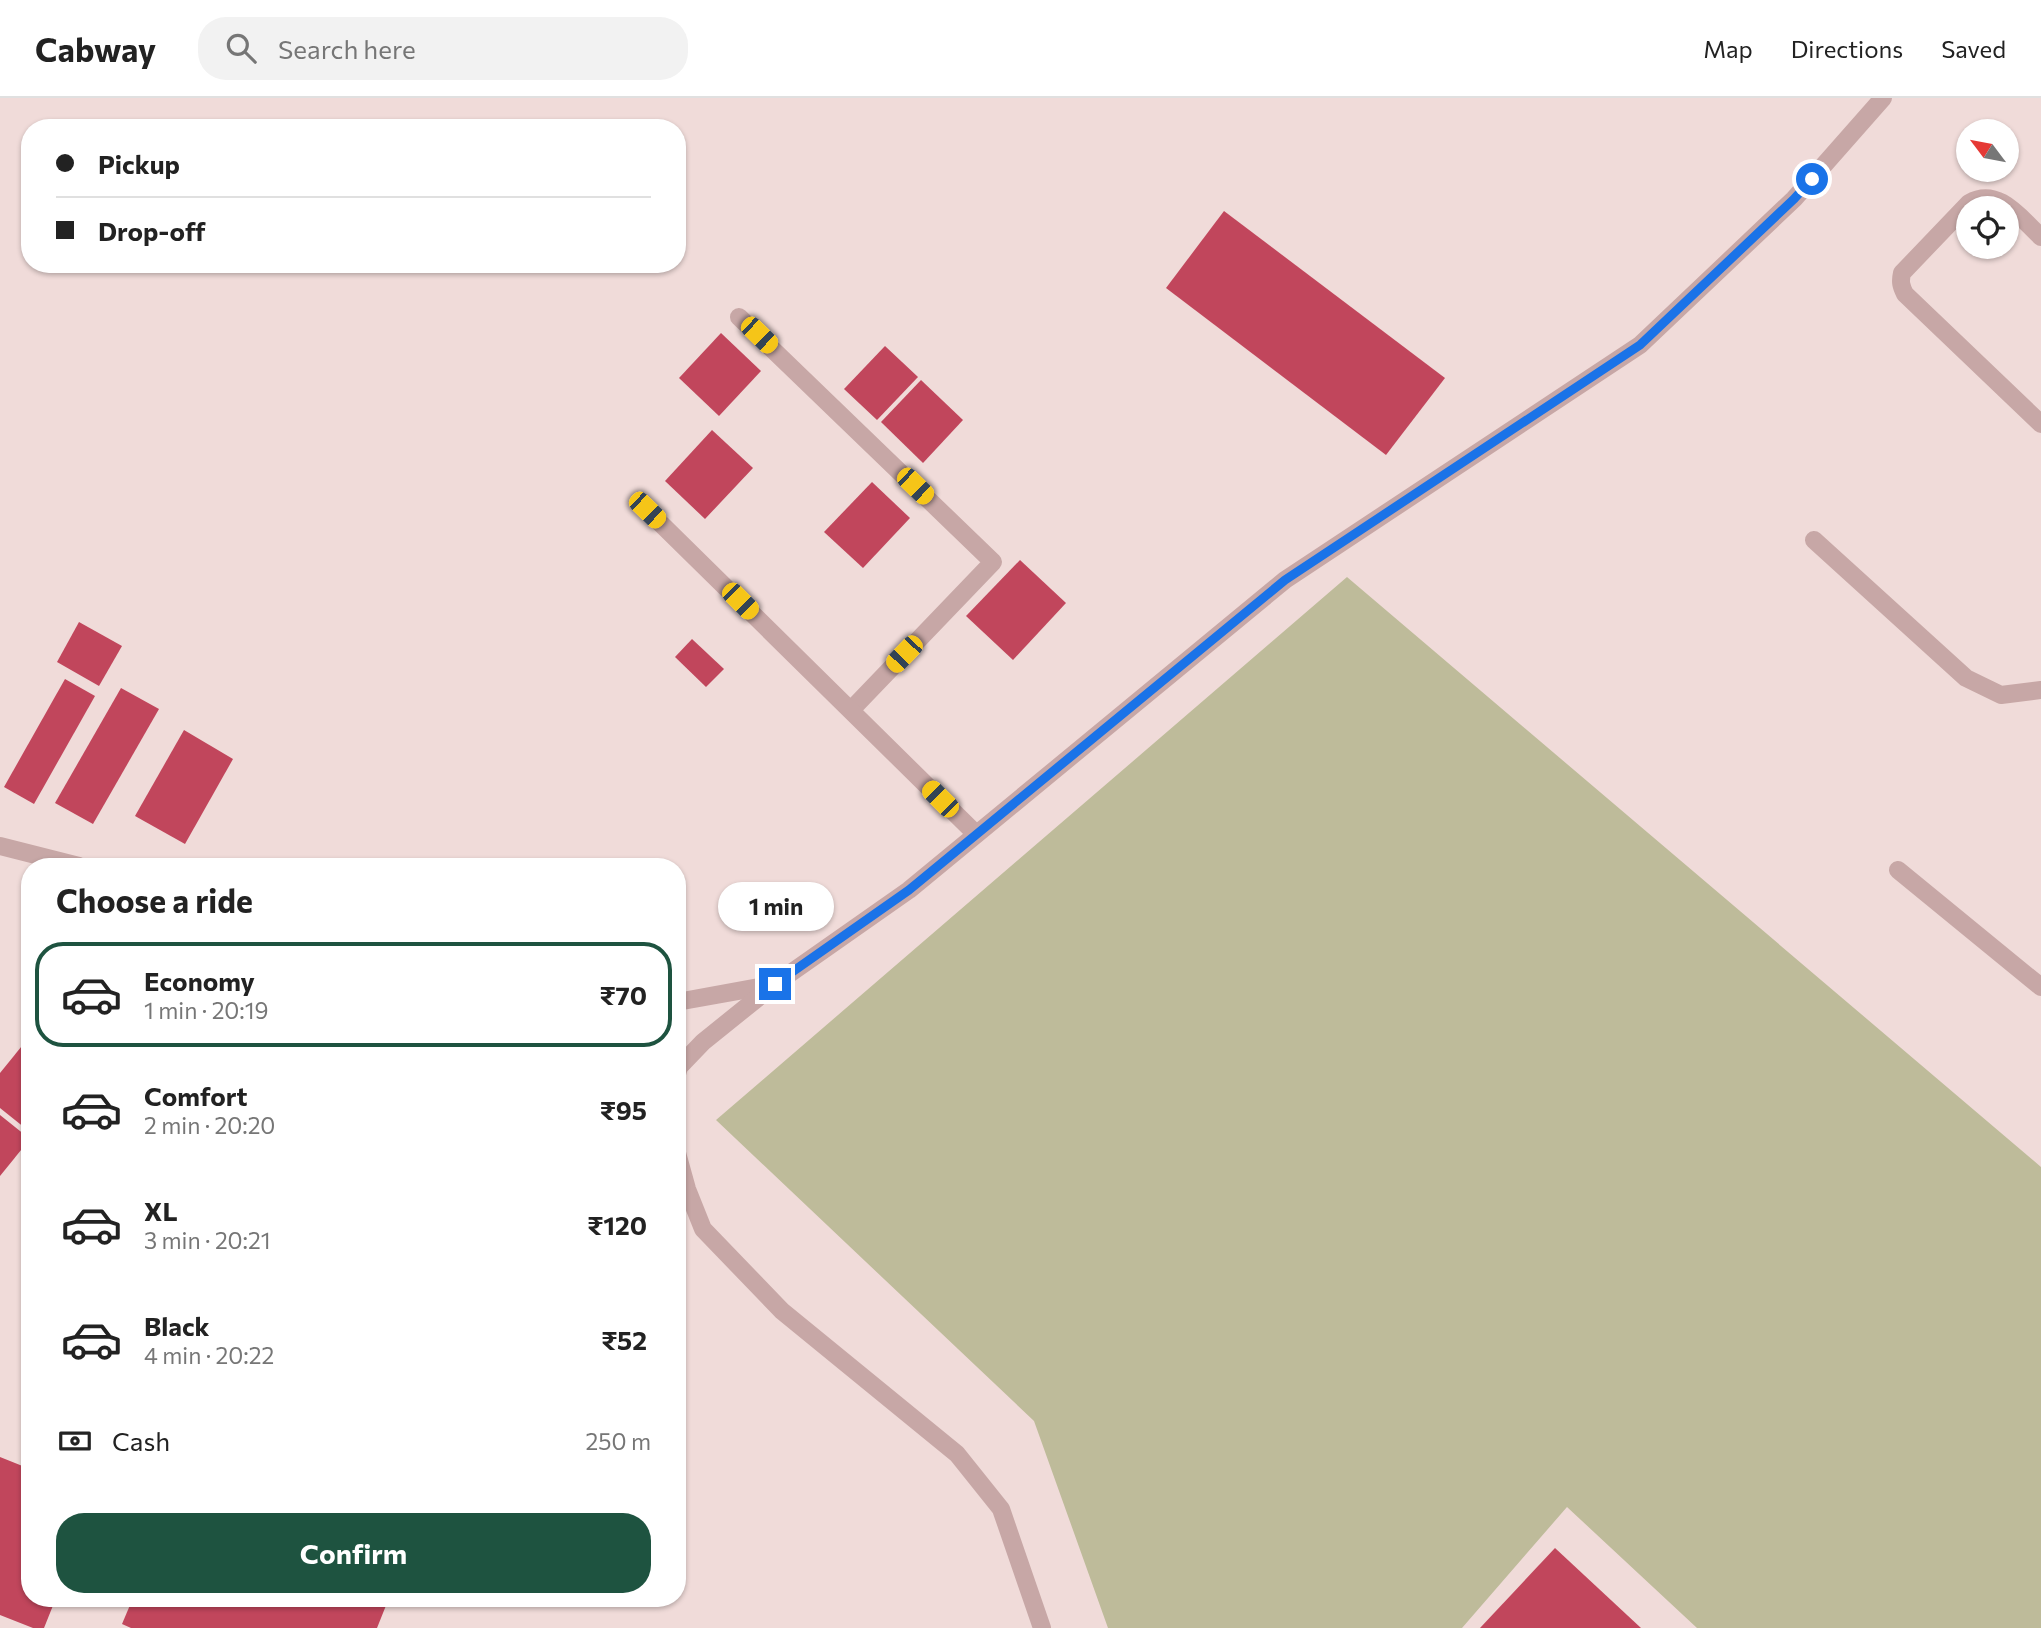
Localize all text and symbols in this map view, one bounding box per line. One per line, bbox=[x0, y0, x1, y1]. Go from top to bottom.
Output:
search box bbox=[198, 17, 688, 80]
text: Cabway bbox=[35, 28, 156, 69]
icon: search bbox=[222, 29, 260, 67]
text: Search here bbox=[278, 33, 416, 64]
text: Map bbox=[1703, 34, 1753, 63]
text: Directions bbox=[1791, 34, 1903, 63]
text: Saved bbox=[1941, 34, 2006, 63]
north arrow bbox=[1956, 119, 2020, 182]
map controls bbox=[1956, 119, 2019, 259]
text: Pickup bbox=[98, 148, 180, 179]
route start bbox=[1796, 163, 1828, 195]
button: locate bbox=[1956, 196, 2019, 259]
text: Drop-off bbox=[98, 215, 205, 246]
car bbox=[737, 313, 782, 357]
car bbox=[893, 464, 938, 508]
car bbox=[625, 488, 670, 532]
car bbox=[718, 579, 763, 623]
car bbox=[882, 632, 927, 676]
car bbox=[918, 777, 963, 821]
text: Choose a ride bbox=[56, 880, 253, 920]
callout: 1 min bbox=[717, 882, 833, 932]
text: 1 min bbox=[749, 892, 803, 920]
icon: car bbox=[60, 963, 123, 1026]
text: Economy bbox=[144, 965, 255, 996]
route end bbox=[759, 968, 791, 1000]
text: ₹70 bbox=[600, 979, 647, 1010]
text: 1 min · 20:19 bbox=[144, 996, 269, 1024]
icon: car bbox=[60, 1078, 123, 1141]
text: Comfort bbox=[144, 1080, 247, 1111]
text: ₹95 bbox=[600, 1094, 647, 1125]
text: 2 min · 20:20 bbox=[144, 1111, 275, 1139]
icon: car bbox=[60, 1193, 123, 1256]
text: XL bbox=[144, 1195, 178, 1226]
text: ₹120 bbox=[587, 1209, 647, 1240]
text: 3 min · 20:21 bbox=[144, 1226, 271, 1254]
icon: car bbox=[60, 1308, 123, 1371]
text: Black bbox=[144, 1310, 210, 1341]
text: ₹52 bbox=[601, 1324, 647, 1355]
text: 4 min · 20:22 bbox=[144, 1341, 274, 1369]
icon: cash bbox=[56, 1422, 94, 1460]
text: Cash bbox=[112, 1425, 170, 1456]
text: 250 m bbox=[586, 1427, 651, 1455]
button: Confirm bbox=[56, 1513, 651, 1593]

